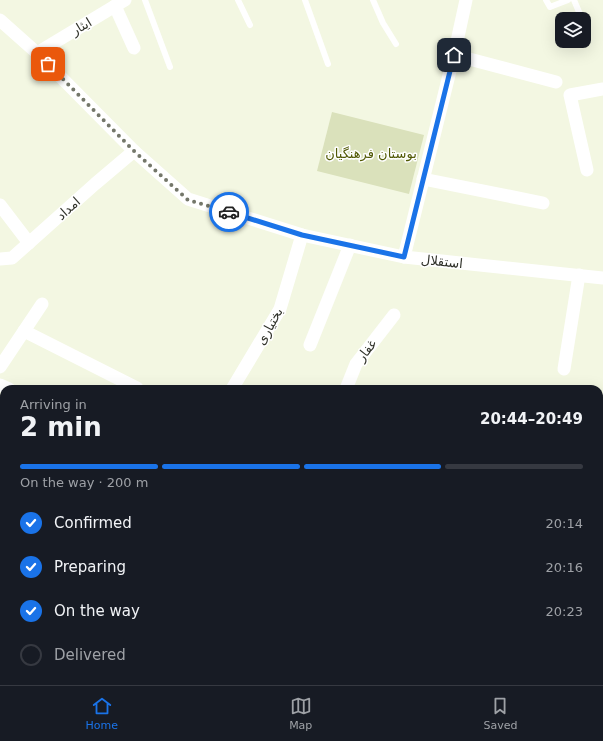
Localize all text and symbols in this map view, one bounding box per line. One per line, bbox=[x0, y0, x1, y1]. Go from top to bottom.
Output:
map controls bbox=[555, 12, 591, 48]
button: layers bbox=[555, 12, 591, 48]
street label: ایثار bbox=[67, 14, 95, 40]
pin bbox=[437, 38, 471, 72]
icon: home bbox=[443, 44, 465, 66]
pin bbox=[31, 47, 65, 81]
icon: bag bbox=[37, 53, 59, 75]
park label: بوستان فرهنگیان bbox=[325, 146, 417, 162]
courier bbox=[209, 192, 249, 232]
street label: امداد bbox=[53, 194, 83, 223]
icon: car bbox=[218, 201, 240, 223]
street label: استقلال bbox=[420, 252, 464, 271]
street label: بختیاری bbox=[253, 305, 287, 348]
street label: غفار bbox=[353, 336, 380, 366]
text: Arriving in bbox=[20, 397, 87, 412]
text: 20:44–20:49 bbox=[480, 410, 583, 428]
text: 2 min bbox=[20, 412, 102, 442]
text: On the way · 200 m bbox=[20, 475, 148, 490]
icon: check bbox=[20, 512, 42, 534]
text: Confirmed bbox=[54, 514, 132, 532]
text: 20:14 bbox=[546, 516, 583, 531]
icon: check bbox=[20, 556, 42, 578]
text: Preparing bbox=[54, 558, 126, 576]
text: 20:16 bbox=[546, 560, 583, 575]
icon: check bbox=[20, 600, 42, 622]
text: On the way bbox=[54, 602, 140, 620]
text: 20:23 bbox=[546, 604, 583, 619]
text: Delivered bbox=[54, 646, 126, 664]
tab: Home bbox=[86, 695, 118, 732]
tab: Map bbox=[289, 695, 312, 732]
tab: Saved bbox=[483, 695, 517, 732]

